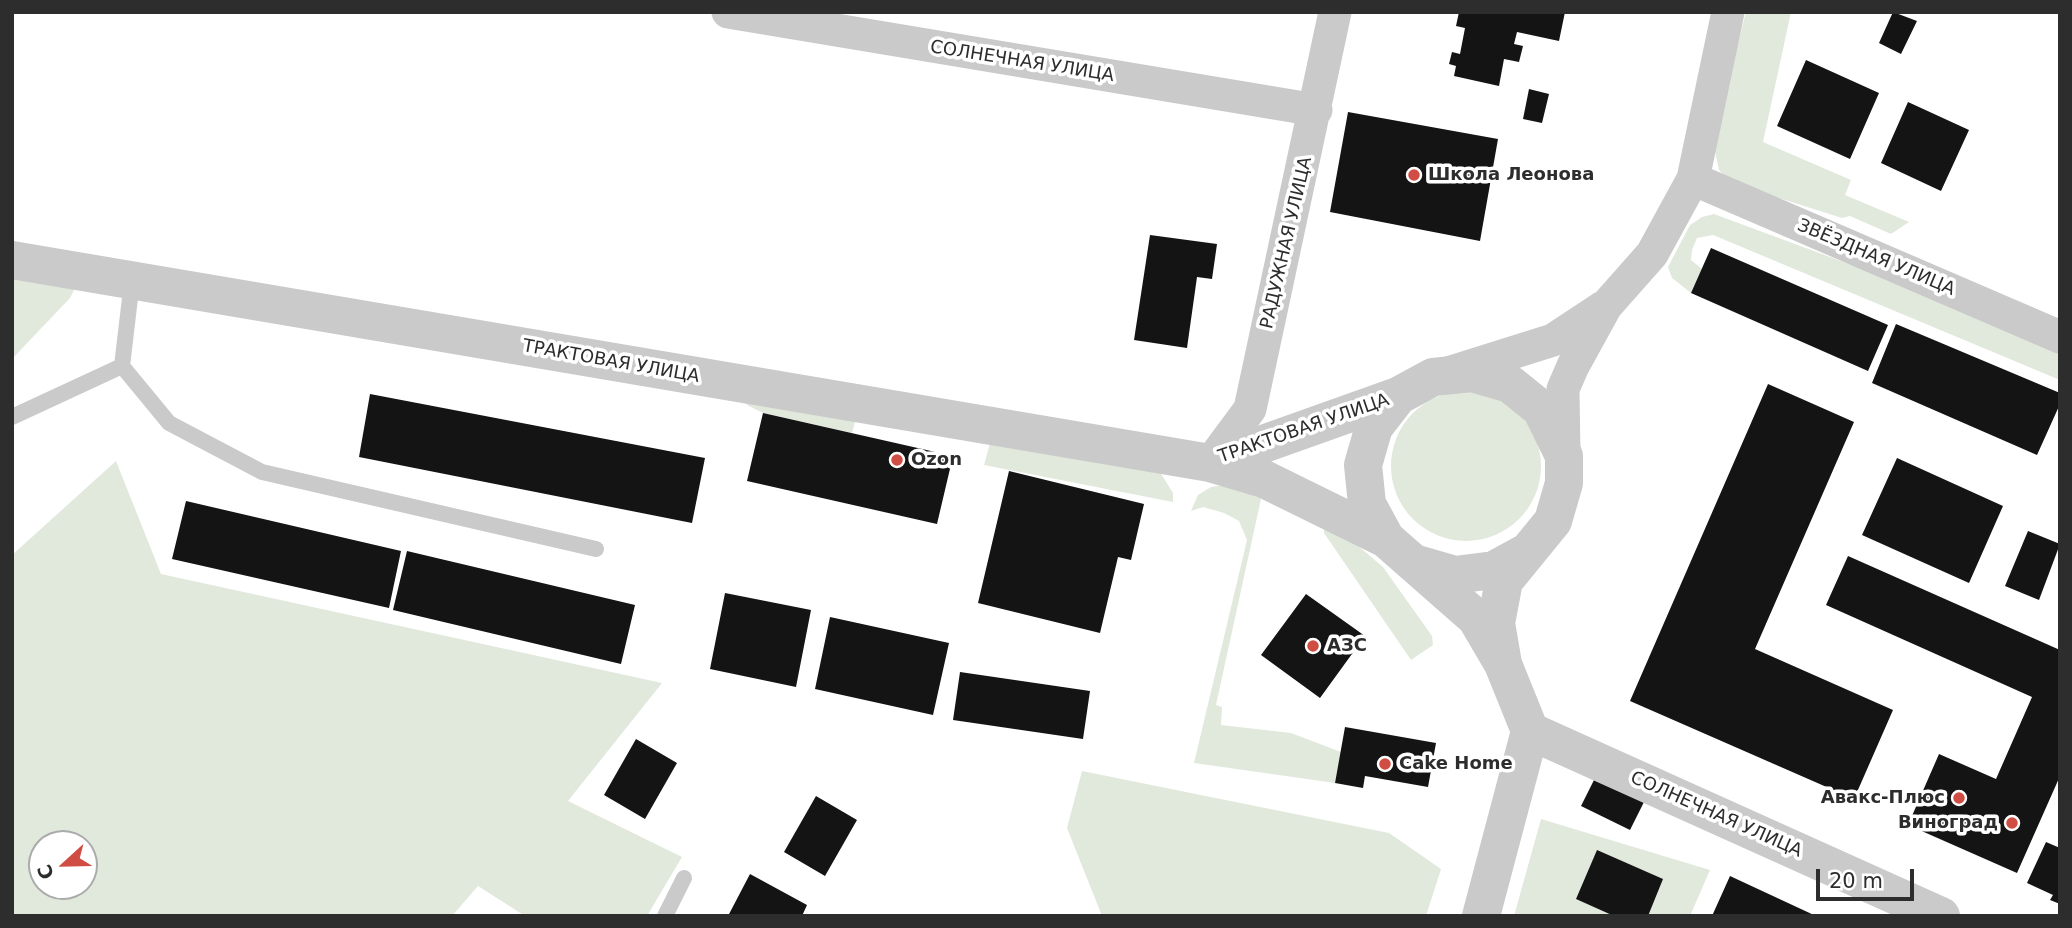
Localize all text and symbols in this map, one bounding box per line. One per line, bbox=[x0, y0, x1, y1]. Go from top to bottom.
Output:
street label: СОЛНЕЧНАЯ УЛИЦА bbox=[929, 37, 1115, 87]
street label: РАДУЖНАЯ УЛИЦА bbox=[1257, 155, 1317, 331]
place label: Школа Леонова bbox=[1428, 164, 1594, 186]
marker: Школа Леонова bbox=[1406, 167, 1422, 183]
street label: ЗВЁЗДНАЯ УЛИЦА bbox=[1794, 215, 1958, 301]
street label: ТРАКТОВАЯ УЛИЦА bbox=[521, 336, 701, 388]
street label: ТРАКТОВАЯ УЛИЦА bbox=[1216, 390, 1392, 468]
place label: Ozon bbox=[911, 449, 962, 471]
marker: Ozon bbox=[889, 452, 905, 468]
place label: АЗС bbox=[1327, 635, 1367, 657]
marker: АЗС bbox=[1305, 638, 1321, 654]
place label: Cake Home bbox=[1399, 753, 1513, 775]
marker: Cake Home bbox=[1377, 756, 1393, 772]
street label: СОЛНЕЧНАЯ УЛИЦА bbox=[1627, 767, 1805, 863]
place label: Авакс-Плюс bbox=[1821, 787, 1945, 809]
marker: Авакс-Плюс bbox=[1951, 790, 1967, 806]
place label: Виноград bbox=[1898, 812, 1998, 834]
marker: Виноград bbox=[2004, 815, 2020, 831]
north arrow bbox=[28, 830, 98, 900]
scale bar bbox=[1820, 855, 1918, 899]
text: С bbox=[33, 862, 58, 883]
text: 20 m bbox=[1829, 869, 1883, 893]

